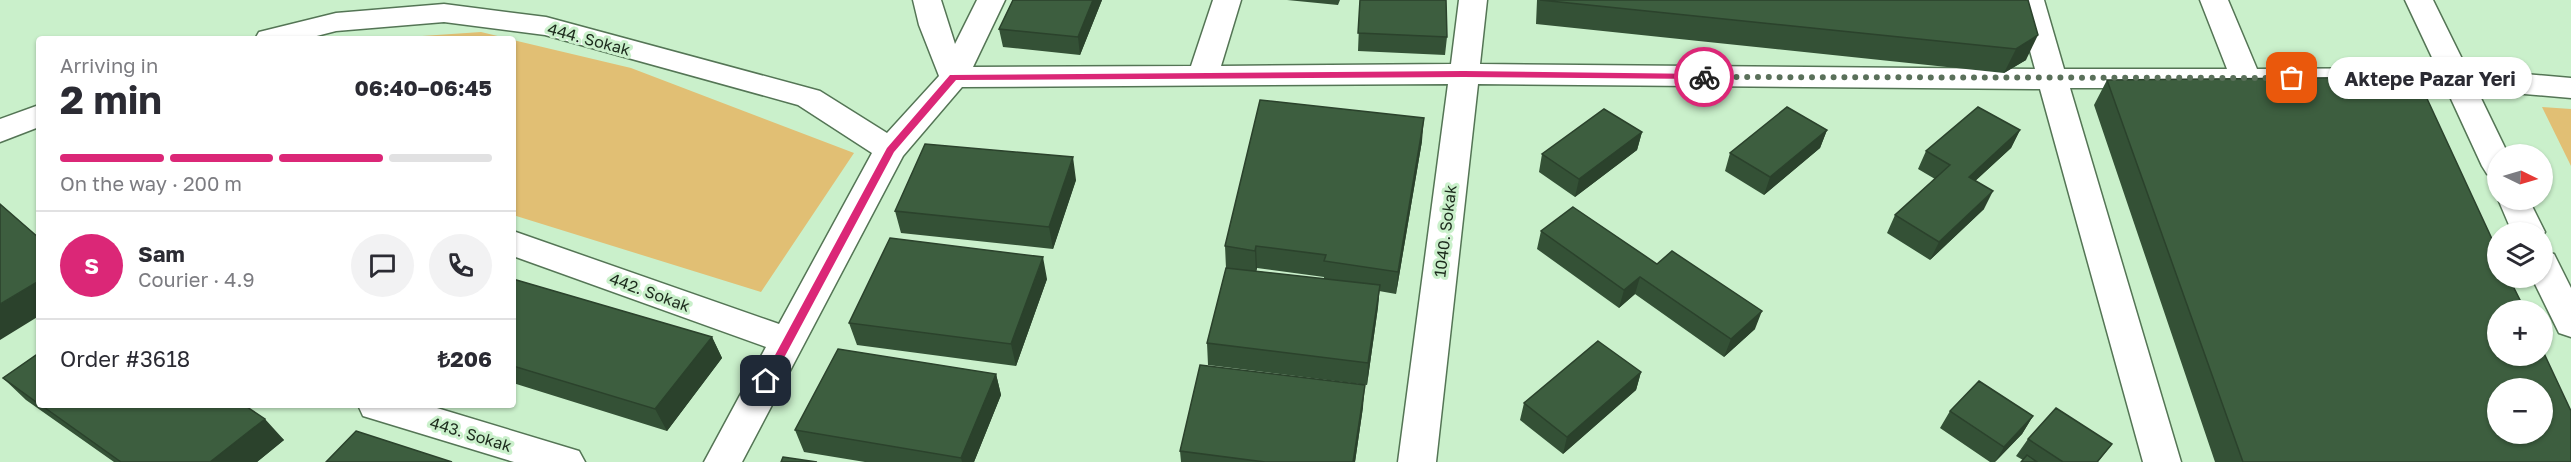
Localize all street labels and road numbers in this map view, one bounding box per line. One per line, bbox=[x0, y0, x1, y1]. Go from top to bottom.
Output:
street label: 444. Sokak bbox=[545, 18, 633, 60]
street label: 1040. Sokak bbox=[1429, 184, 1461, 278]
street label: 442. Sokak bbox=[607, 268, 693, 316]
street label: 443. Sokak bbox=[428, 412, 514, 456]

